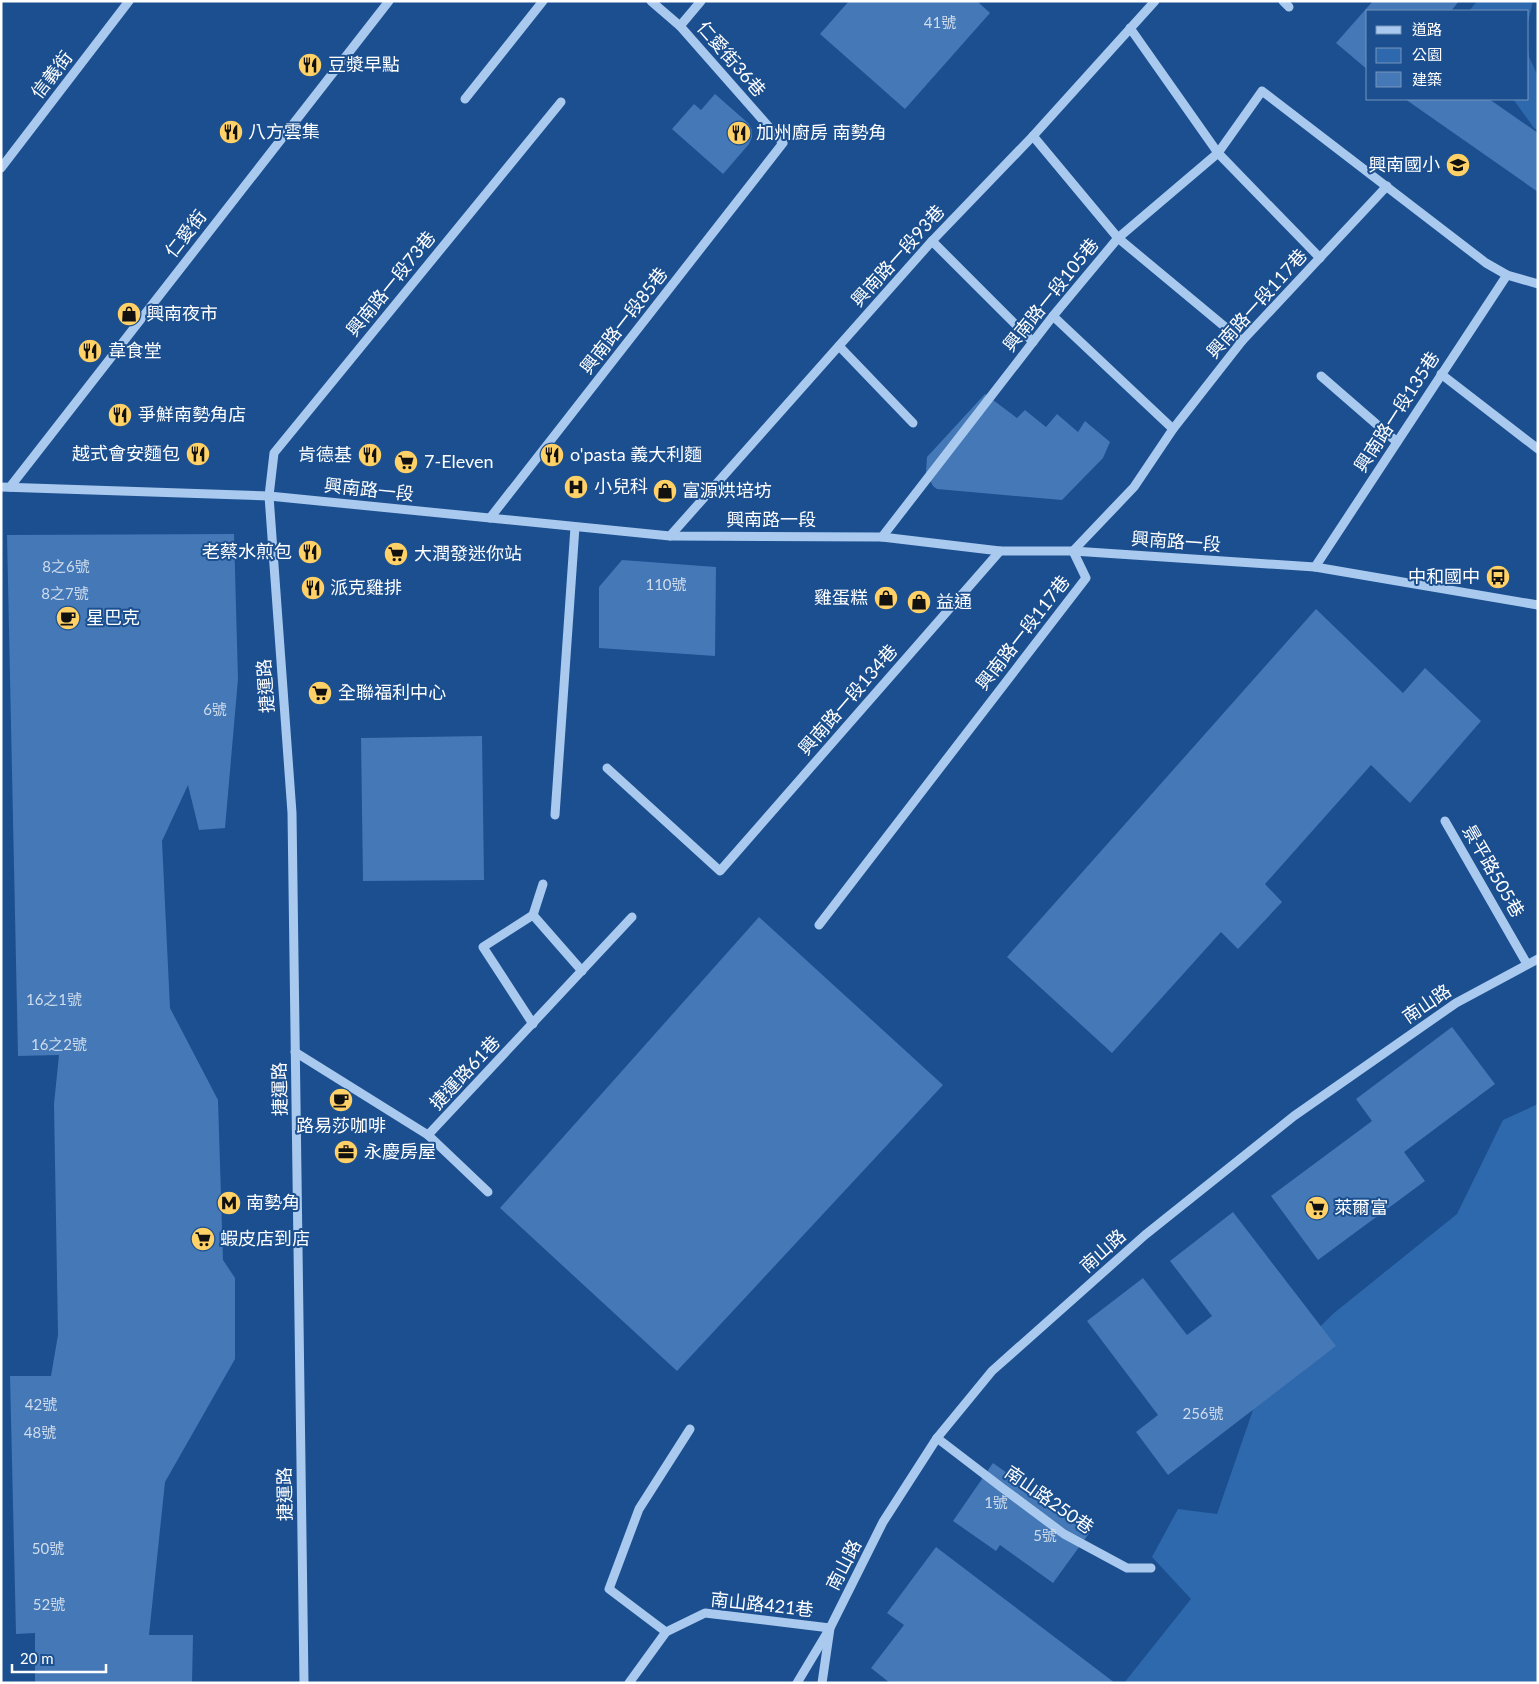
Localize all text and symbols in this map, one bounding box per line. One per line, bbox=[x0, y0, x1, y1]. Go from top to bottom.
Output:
legend bbox=[1366, 10, 1529, 100]
house number: 41號 bbox=[924, 13, 956, 31]
street label: 仁愛街36巷 bbox=[693, 16, 771, 101]
text: 道路 bbox=[1412, 20, 1442, 38]
text: 公園 bbox=[1412, 45, 1442, 63]
street label: 信義街 bbox=[26, 46, 77, 102]
restaurant icon: 豆漿早點 bbox=[297, 52, 323, 78]
place label: 豆漿早點 bbox=[328, 53, 400, 75]
text: 建築 bbox=[1412, 70, 1442, 88]
restaurant icon: 八方雲集 bbox=[218, 119, 244, 145]
place label: 八方雲集 bbox=[248, 120, 320, 142]
restaurant icon: 加州廚房 南勢角 bbox=[726, 120, 752, 146]
place label: 加州廚房 南勢角 bbox=[756, 121, 887, 143]
school or university icon: 興南國小 bbox=[1445, 152, 1471, 178]
place label: 興南國小 bbox=[1368, 153, 1440, 175]
street label: 興南路一段93巷 bbox=[846, 200, 949, 311]
street label: 仁愛街 bbox=[160, 205, 211, 261]
street label: 興南路一段73巷 bbox=[341, 226, 439, 340]
street label: 興南路一段105巷 bbox=[998, 233, 1103, 355]
street label: 興南路一段117巷 bbox=[1201, 244, 1311, 362]
street label: 興南路一段85巷 bbox=[575, 263, 672, 378]
shop icon: 興南夜市 bbox=[116, 301, 142, 327]
place label: 興南夜市 bbox=[146, 302, 218, 324]
restaurant icon: 韋食堂 bbox=[77, 338, 103, 364]
place label: 韋食堂 bbox=[108, 339, 162, 361]
street label: 興南路一段135巷 bbox=[1349, 347, 1443, 476]
restaurant icon: 爭鮮南勢角店 bbox=[107, 402, 133, 428]
place label: 爭鮮南勢角店 bbox=[138, 403, 246, 425]
restaurant icon: 越式會安麵包 bbox=[185, 441, 211, 467]
place label: 越式會安麵包 bbox=[72, 442, 180, 464]
restaurant icon: 肯德基 bbox=[357, 442, 383, 468]
restaurant icon: o'pasta 義大利麵 bbox=[539, 442, 565, 468]
place label: 肯德基 bbox=[298, 443, 352, 465]
place label: o'pasta 義大利麵 bbox=[570, 443, 702, 465]
supermarket icon: 7-Eleven bbox=[393, 449, 419, 475]
place label: 7-Eleven bbox=[424, 450, 494, 472]
street label: 興南路一段 bbox=[323, 473, 415, 505]
hospital icon: 小兒科 bbox=[563, 474, 589, 500]
place label: 小兒科 bbox=[594, 475, 648, 497]
shop icon: 富源烘培坊 bbox=[652, 478, 678, 504]
place label: 富源烘培坊 bbox=[682, 479, 772, 501]
street label: 興南路一段 bbox=[726, 508, 816, 530]
street label: 興南路一段 bbox=[1130, 527, 1222, 555]
restaurant icon: 老蔡水煎包 bbox=[297, 539, 323, 565]
place label: 老蔡水煎包 bbox=[202, 540, 292, 562]
supermarket icon: 大潤發迷你站 bbox=[383, 541, 409, 567]
place label: 大潤發迷你站 bbox=[414, 542, 522, 564]
house number: 8之6號 bbox=[42, 557, 90, 575]
bus stop icon: 中和國中 bbox=[1485, 564, 1511, 590]
place label: 中和國中 bbox=[1408, 565, 1480, 587]
street label: 興南路一段117巷 bbox=[971, 571, 1074, 694]
restaurant icon: 派克雞排 bbox=[300, 575, 326, 601]
house number: 110號 bbox=[645, 575, 687, 593]
place label: 派克雞排 bbox=[330, 576, 402, 598]
house number: 8之7號 bbox=[41, 584, 89, 602]
shop icon: 雞蛋糕 bbox=[873, 585, 899, 611]
place label: 雞蛋糕 bbox=[814, 586, 868, 608]
shop icon: 益通 bbox=[906, 589, 932, 615]
place label: 益通 bbox=[936, 590, 972, 612]
cafe icon: 星巴克 bbox=[55, 605, 81, 631]
place label: 星巴克 bbox=[86, 606, 140, 628]
street label: 興南路一段134巷 bbox=[793, 640, 901, 759]
street label: 捷運路 bbox=[252, 658, 278, 714]
supermarket icon: 全聯福利中心 bbox=[307, 680, 333, 706]
place label: 全聯福利中心 bbox=[338, 681, 446, 703]
house number: 6號 bbox=[203, 700, 227, 718]
street label: 景平路505巷 bbox=[1459, 820, 1529, 921]
street label: 南山路 bbox=[1398, 979, 1455, 1027]
house number: 16之1號 bbox=[26, 990, 82, 1008]
street label: 捷運路61巷 bbox=[425, 1031, 504, 1114]
house number: 16之2號 bbox=[31, 1035, 87, 1053]
street label: 捷運路 bbox=[268, 1062, 290, 1116]
cafe icon: 路易莎咖啡 bbox=[328, 1087, 354, 1113]
place label: 路易莎咖啡 bbox=[296, 1114, 386, 1136]
office icon: 永慶房屋 bbox=[333, 1139, 359, 1165]
place label: 永慶房屋 bbox=[364, 1140, 436, 1162]
metro station icon: 南勢角 bbox=[216, 1190, 242, 1216]
place label: 南勢角 bbox=[246, 1191, 300, 1213]
supermarket icon: 萊爾富 bbox=[1304, 1195, 1330, 1221]
place label: 萊爾富 bbox=[1334, 1196, 1388, 1218]
street label: 南山路 bbox=[1075, 1224, 1130, 1276]
supermarket icon: 蝦皮店到店 bbox=[190, 1226, 216, 1252]
place label: 蝦皮店到店 bbox=[220, 1227, 310, 1249]
house number: 42號 bbox=[25, 1395, 57, 1413]
house number: 256號 bbox=[1182, 1404, 1224, 1422]
house number: 48號 bbox=[24, 1423, 56, 1441]
street label: 南山路250巷 bbox=[1001, 1461, 1098, 1538]
street label: 捷運路 bbox=[273, 1467, 295, 1521]
house number: 1號 bbox=[984, 1493, 1008, 1511]
house number: 5號 bbox=[1033, 1526, 1057, 1544]
street label: 南山路 bbox=[821, 1535, 865, 1594]
house number: 50號 bbox=[32, 1539, 64, 1557]
street label: 南山路421巷 bbox=[710, 1588, 815, 1620]
house number: 52號 bbox=[33, 1595, 65, 1613]
scale bar bbox=[12, 1642, 106, 1674]
text: 20 m bbox=[20, 1649, 54, 1667]

